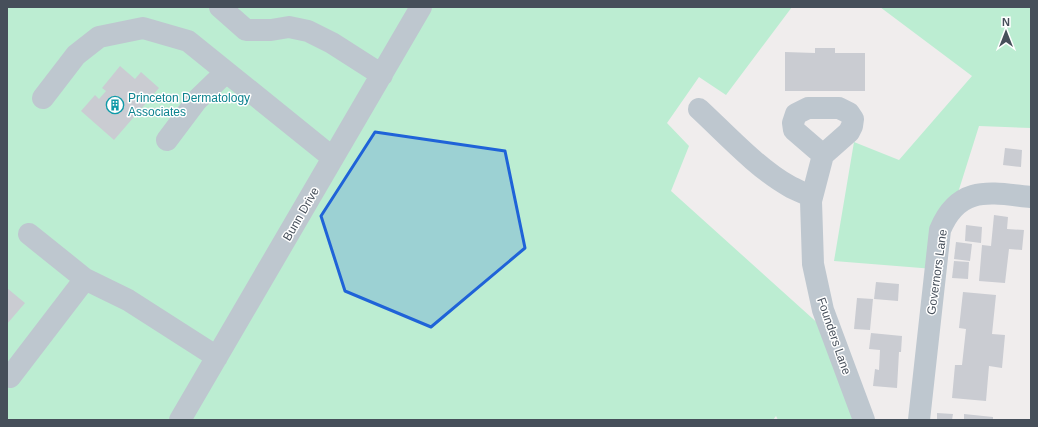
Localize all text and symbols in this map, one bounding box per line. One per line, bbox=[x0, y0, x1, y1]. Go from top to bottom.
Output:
north arrow bbox=[986, 12, 1026, 52]
text: N bbox=[1002, 16, 1010, 28]
place label: Princeton Dermatology Associates bbox=[128, 91, 250, 119]
building icon: Princeton Dermatology Associates bbox=[105, 95, 125, 115]
street label: Bunn Drive bbox=[280, 185, 322, 243]
street label: Governors Lane bbox=[924, 228, 950, 316]
street label: Founders Lane bbox=[814, 296, 854, 377]

